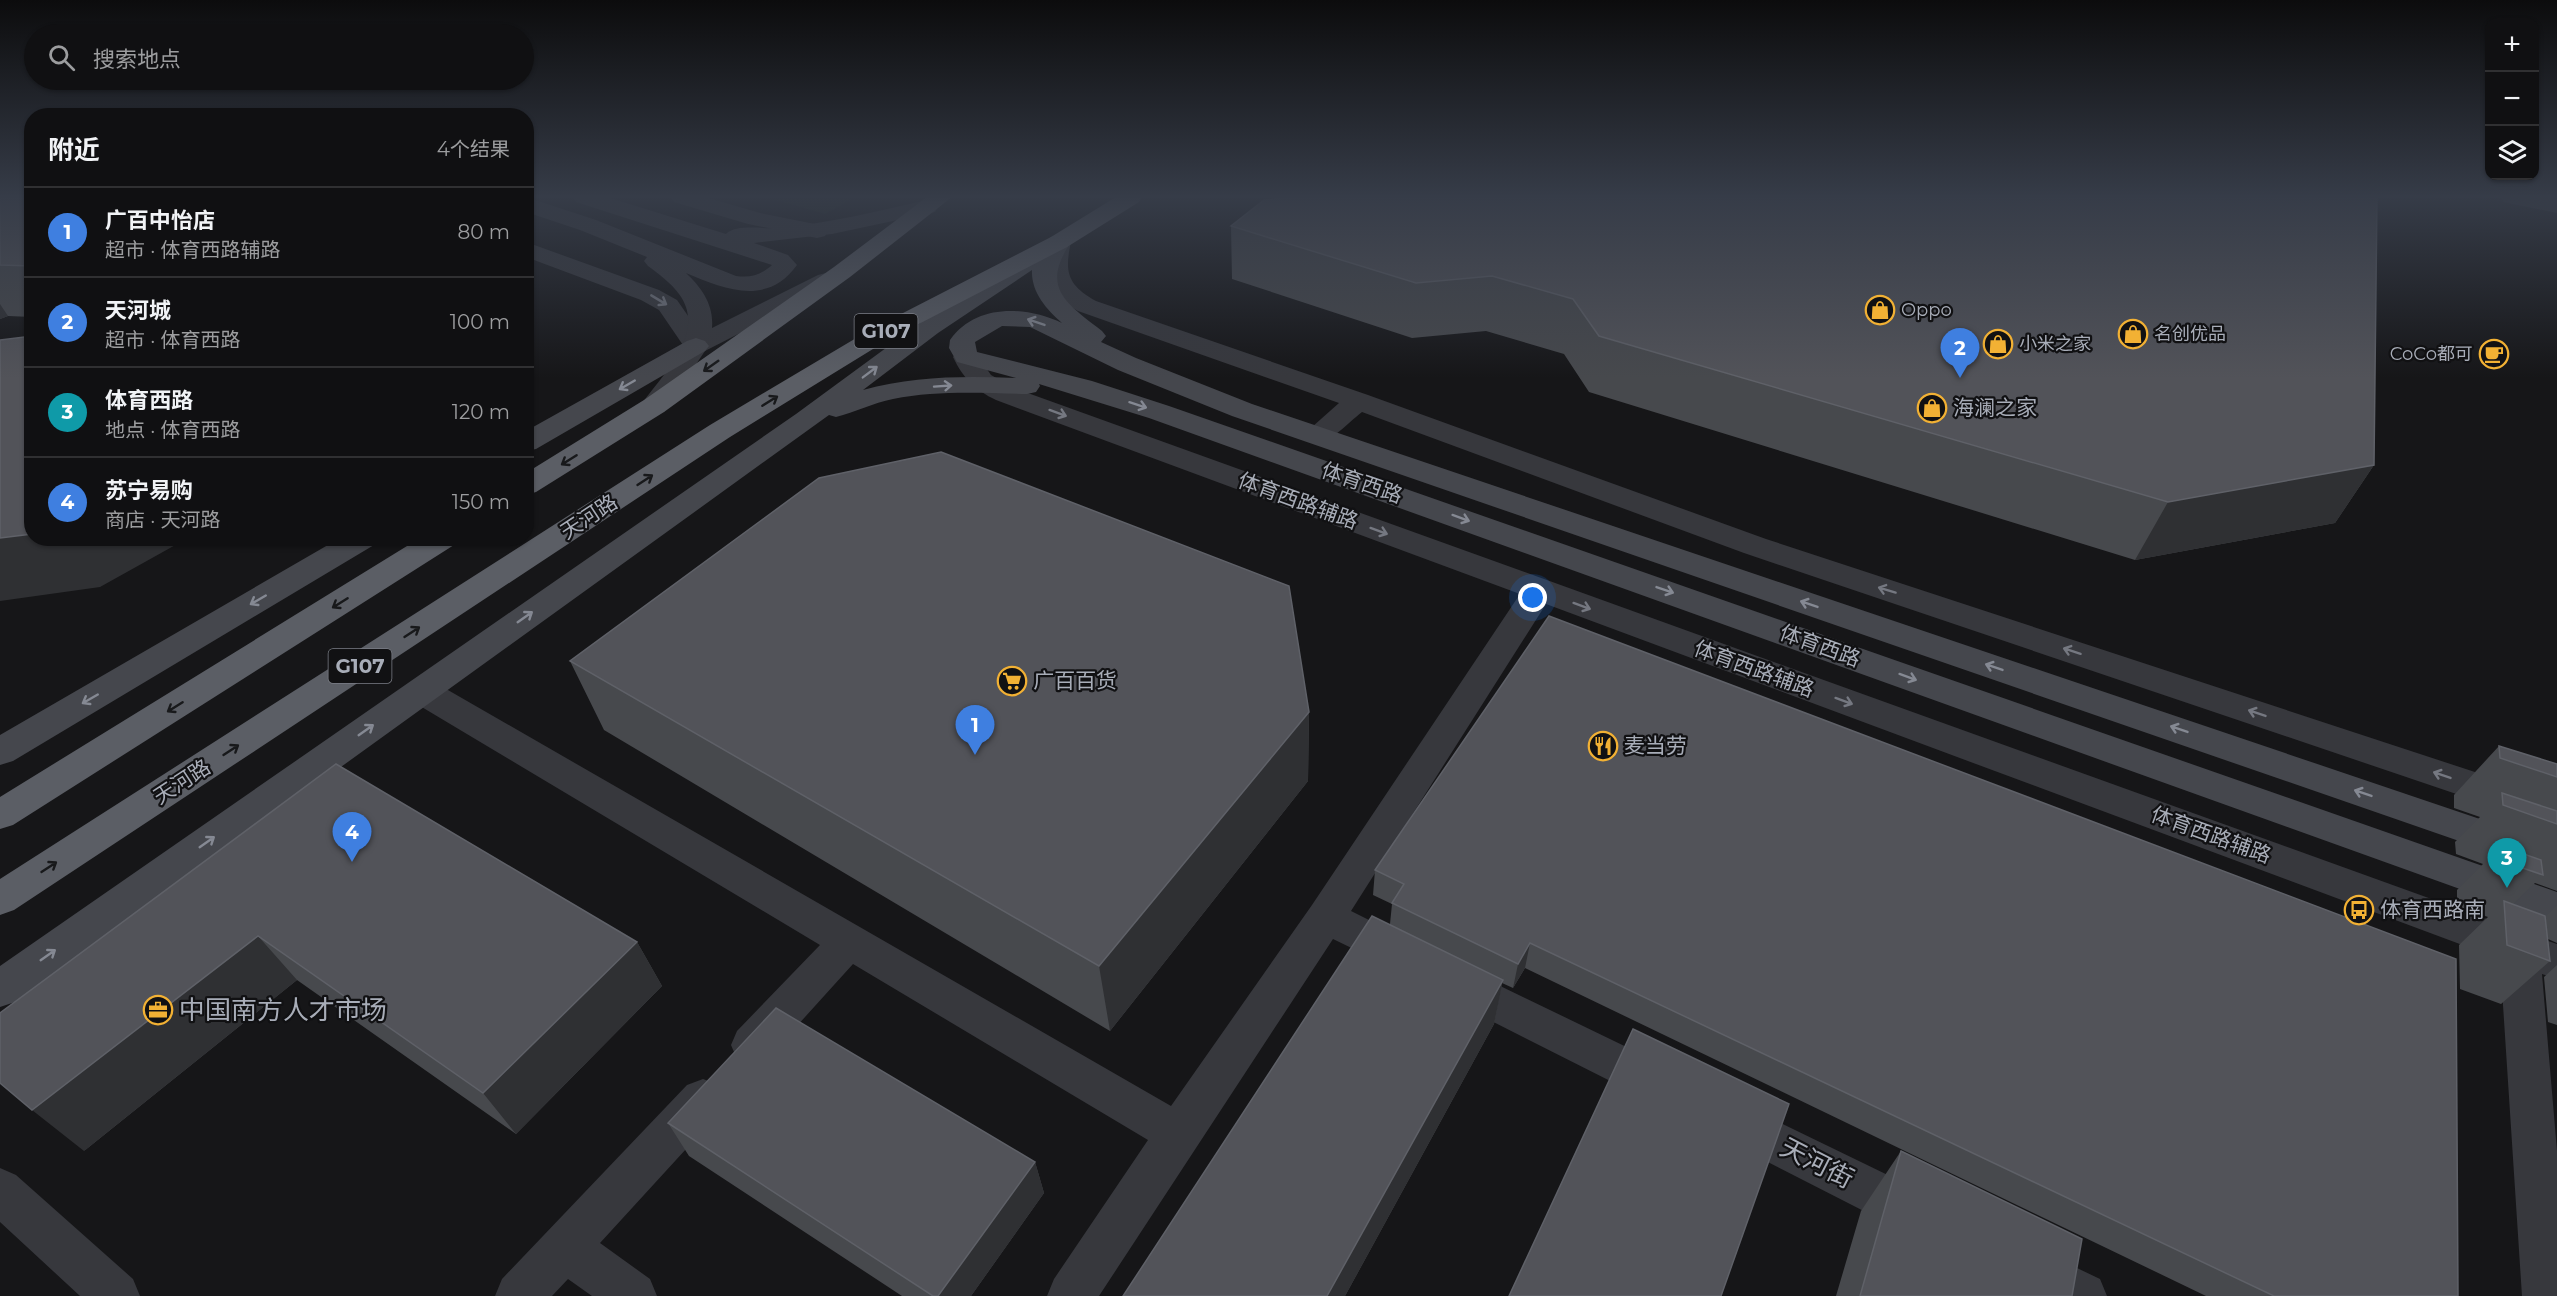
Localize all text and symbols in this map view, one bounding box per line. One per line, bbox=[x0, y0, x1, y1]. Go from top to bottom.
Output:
map controls bbox=[2485, 18, 2539, 180]
button: + bbox=[2485, 18, 2539, 72]
search box bbox=[24, 24, 534, 90]
icon: search bbox=[45, 41, 78, 74]
text: 搜索地点 bbox=[93, 46, 181, 73]
button: − bbox=[2485, 72, 2539, 126]
button: layers bbox=[2485, 126, 2539, 180]
text: 附近 bbox=[48, 134, 100, 166]
text: 4个结果 bbox=[437, 137, 510, 161]
text: 广百中怡店 bbox=[105, 207, 215, 234]
text: 1 bbox=[64, 220, 71, 244]
text: 80 m bbox=[458, 220, 510, 244]
text: 超市 · 体育西路辅路 bbox=[105, 238, 281, 262]
one-way arrow bbox=[650, 294, 667, 306]
shop icon: Oppo bbox=[1864, 294, 1896, 326]
text: 天河城 bbox=[105, 297, 171, 324]
place label: Oppo bbox=[1901, 299, 1952, 321]
text: 2 bbox=[62, 310, 73, 334]
text: 100 m bbox=[450, 310, 510, 334]
road number: G107 bbox=[854, 314, 918, 348]
one-way arrow bbox=[1027, 315, 1046, 326]
shop icon: 名创优品 bbox=[2117, 318, 2149, 350]
place label: 名创优品 bbox=[2154, 323, 2226, 345]
text: 超市 · 体育西路 bbox=[105, 328, 241, 352]
pin: 2 bbox=[1940, 328, 1980, 378]
shop icon: 小米之家 bbox=[1982, 328, 2014, 360]
place label: 小米之家 bbox=[2019, 333, 2091, 355]
cafe icon: CoCo都可 bbox=[2478, 338, 2510, 370]
place label: CoCo都可 bbox=[2390, 343, 2473, 365]
one-way arrow bbox=[703, 360, 719, 373]
one-way arrow bbox=[861, 366, 877, 378]
one-way arrow bbox=[619, 379, 636, 391]
one-way arrow bbox=[933, 380, 953, 391]
text: 体育西路 bbox=[105, 387, 193, 414]
shop icon: 海澜之家 bbox=[1916, 392, 1948, 424]
one-way arrow bbox=[761, 394, 778, 407]
place label: 海澜之家 bbox=[1953, 395, 2037, 420]
text: 3 bbox=[62, 400, 73, 424]
text: 120 m bbox=[452, 400, 510, 424]
one-way arrow bbox=[1128, 400, 1147, 411]
one-way arrow bbox=[1048, 409, 1067, 420]
text: 地点 · 体育西路 bbox=[105, 418, 241, 442]
one-way arrow bbox=[561, 454, 578, 466]
street label: 体育西路 bbox=[1318, 457, 1406, 508]
street label: 体育西路辅路 bbox=[1235, 467, 1362, 534]
one-way arrow bbox=[637, 474, 653, 486]
text: 苏宁易购 bbox=[105, 477, 193, 504]
street label: 天河路 bbox=[556, 489, 622, 544]
text: 4 bbox=[61, 490, 74, 514]
text: 150 m bbox=[452, 490, 510, 514]
text: 商店 · 天河路 bbox=[105, 508, 221, 532]
one-way arrow bbox=[1451, 513, 1470, 524]
one-way arrow bbox=[1369, 526, 1388, 537]
your location bbox=[1518, 583, 1547, 612]
one-way arrow bbox=[1878, 583, 1897, 594]
one-way arrow bbox=[1655, 586, 1674, 597]
one-way arrow bbox=[250, 594, 267, 606]
one-way arrow bbox=[332, 597, 349, 610]
one-way arrow bbox=[1800, 598, 1819, 609]
one-way arrow bbox=[1572, 601, 1590, 612]
one-way arrow bbox=[517, 611, 533, 623]
street label: 体育西路 bbox=[1776, 619, 1864, 672]
one-way arrow bbox=[403, 626, 419, 638]
street label: 体育西路辅路 bbox=[1691, 635, 1818, 702]
one-way arrow bbox=[2063, 645, 2082, 656]
road number: G107 bbox=[328, 649, 392, 683]
one-way arrow bbox=[1985, 661, 2004, 672]
supermarket icon: 广百百货 bbox=[996, 665, 1028, 697]
place label: 广百百货 bbox=[1033, 668, 1117, 693]
one-way arrow bbox=[1898, 672, 1917, 683]
one-way arrow bbox=[82, 693, 99, 705]
one-way arrow bbox=[1834, 697, 1853, 708]
one-way arrow bbox=[167, 701, 184, 713]
pin: 1 bbox=[956, 706, 994, 755]
one-way arrow bbox=[2248, 707, 2267, 718]
one-way arrow bbox=[2170, 723, 2189, 734]
one-way arrow bbox=[357, 724, 374, 736]
restaurant icon: 麦当劳 bbox=[1587, 730, 1619, 762]
place label: 麦当劳 bbox=[1624, 733, 1687, 758]
one-way arrow bbox=[222, 744, 238, 756]
street label: 天河路 bbox=[149, 754, 215, 809]
one-way arrow bbox=[2433, 769, 2452, 780]
one-way arrow bbox=[2354, 787, 2373, 798]
street label: 体育西路辅路 bbox=[2148, 801, 2275, 868]
pin: 4 bbox=[332, 812, 372, 862]
one-way arrow bbox=[198, 836, 214, 848]
pin: 3 bbox=[2488, 838, 2526, 888]
one-way arrow bbox=[40, 861, 57, 873]
bus stop icon: 体育西路南 bbox=[2343, 894, 2375, 926]
place label: 体育西路南 bbox=[2380, 897, 2485, 922]
one-way arrow bbox=[39, 949, 55, 961]
office icon: 中国南方人才市场 bbox=[142, 994, 174, 1026]
place label: 中国南方人才市场 bbox=[179, 994, 387, 1026]
street label: 天河街 bbox=[1775, 1131, 1859, 1195]

